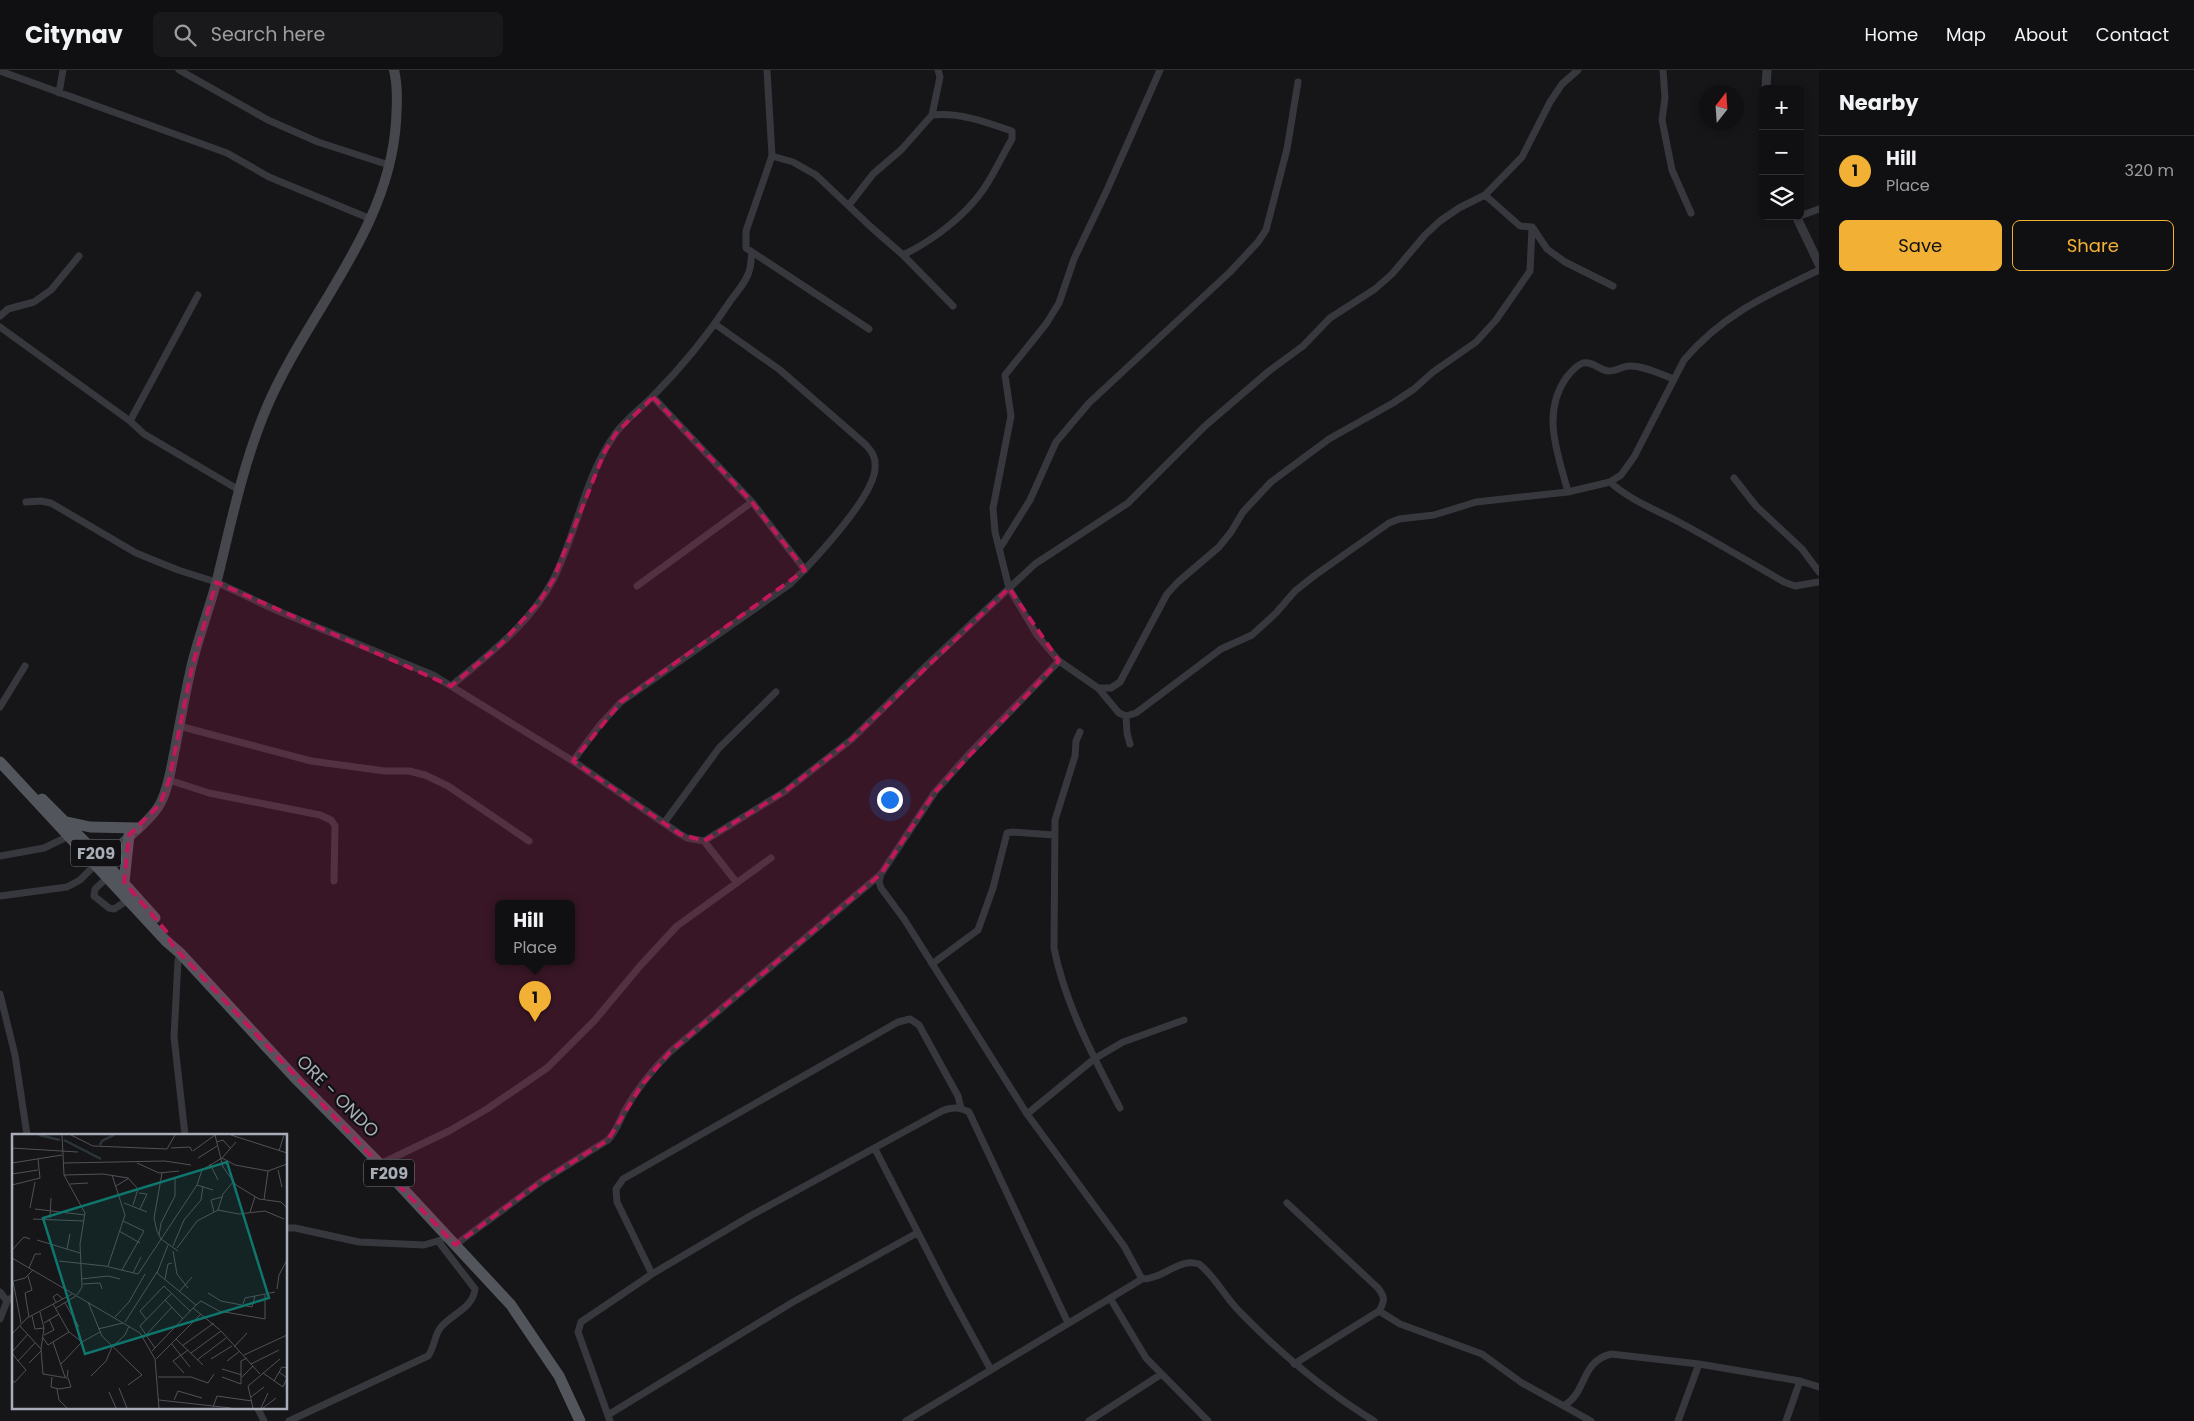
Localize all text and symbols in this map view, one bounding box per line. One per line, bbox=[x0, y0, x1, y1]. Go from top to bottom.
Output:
search box bbox=[153, 12, 503, 57]
text: Citynav bbox=[25, 18, 123, 51]
icon: search bbox=[171, 21, 199, 49]
text: Search here bbox=[211, 21, 325, 48]
text: Home bbox=[1864, 22, 1918, 47]
text: Map bbox=[1946, 22, 1986, 47]
text: About bbox=[2014, 22, 2068, 47]
text: Contact bbox=[2096, 22, 2169, 47]
north arrow bbox=[1699, 85, 1744, 130]
map controls bbox=[1759, 85, 1804, 220]
button: + bbox=[1759, 85, 1804, 130]
text: Nearby bbox=[1839, 88, 1919, 117]
button: − bbox=[1759, 130, 1804, 175]
text: Hill bbox=[1886, 145, 1917, 172]
text: 1 bbox=[1852, 159, 1858, 182]
text: 320 m bbox=[2125, 159, 2174, 182]
text: Place bbox=[1886, 174, 1930, 197]
button: layers bbox=[1759, 175, 1804, 220]
button: Save bbox=[1839, 220, 2002, 271]
button: Share bbox=[2012, 220, 2174, 271]
your location bbox=[877, 787, 903, 813]
road number: F209 bbox=[71, 840, 121, 866]
popup bbox=[495, 900, 575, 965]
text: Hill bbox=[513, 907, 544, 934]
text: Place bbox=[513, 936, 557, 959]
pin: 1 bbox=[519, 981, 551, 1022]
street label: ORE - ONDO bbox=[291, 1049, 385, 1143]
inset map bbox=[12, 1134, 288, 1408]
road number: F209 bbox=[364, 1160, 414, 1186]

